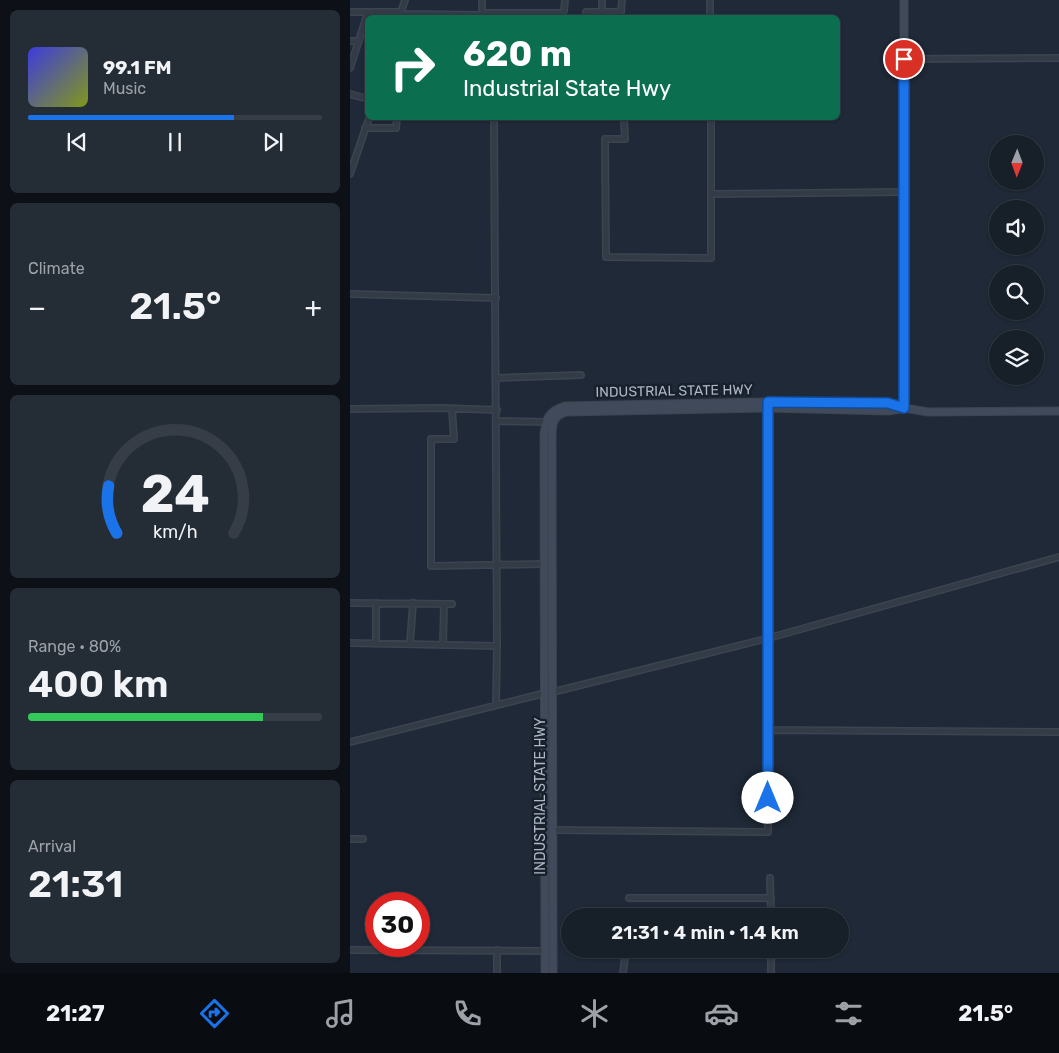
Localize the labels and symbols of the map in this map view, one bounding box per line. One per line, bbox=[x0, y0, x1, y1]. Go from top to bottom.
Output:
pin bbox=[883, 38, 925, 80]
north arrow bbox=[989, 135, 1044, 190]
street label: INDUSTRIAL STATE HWY bbox=[595, 381, 753, 401]
street label: INDUSTRIAL STATE HWY bbox=[532, 717, 549, 875]
position arrow bbox=[741, 771, 793, 823]
speed limit sign: 30 bbox=[365, 892, 430, 957]

